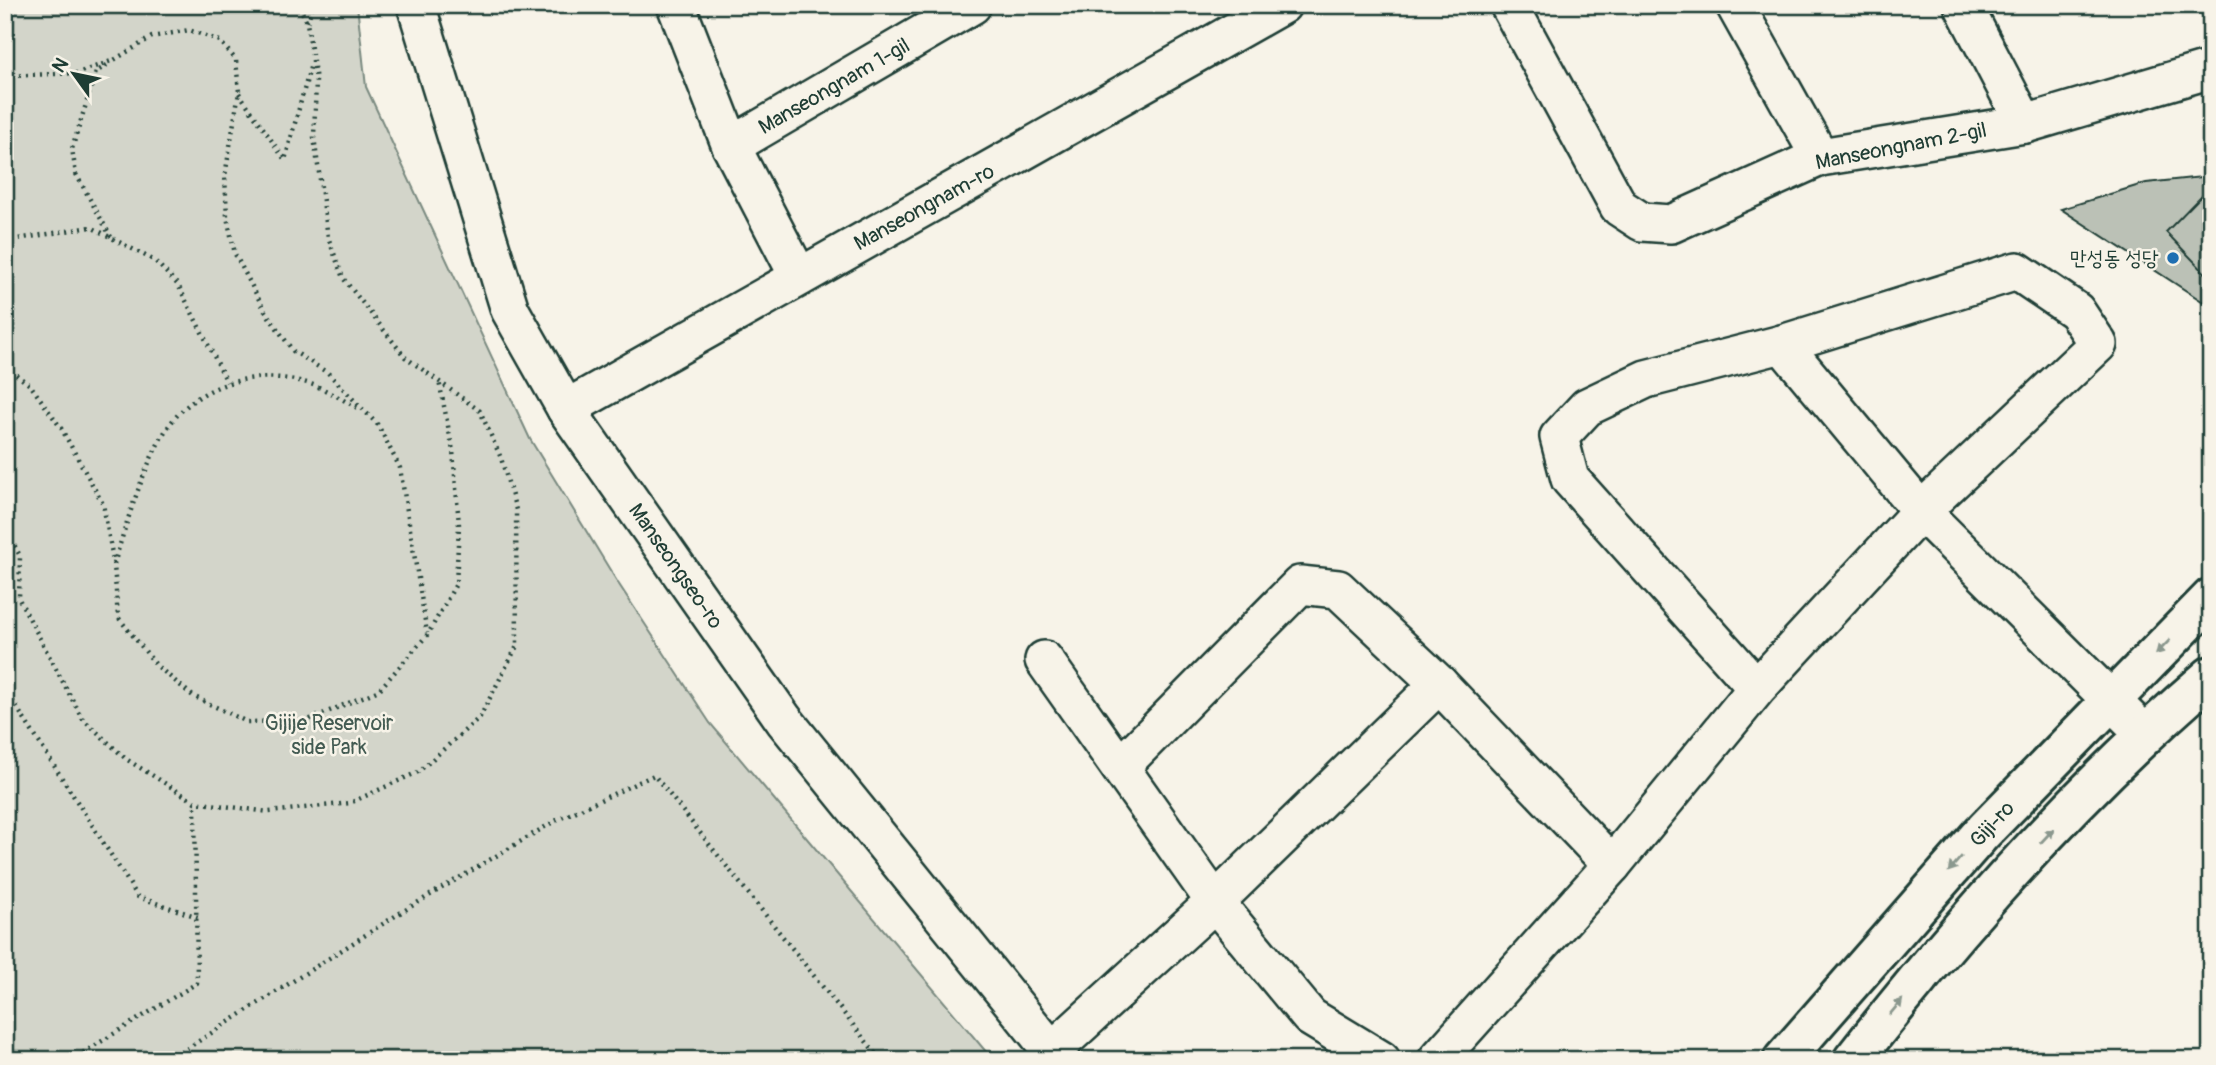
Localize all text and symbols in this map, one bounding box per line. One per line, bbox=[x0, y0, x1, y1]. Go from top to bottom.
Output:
street label: Manseongnam 1-gil bbox=[754, 32, 915, 141]
north arrow bbox=[38, 38, 108, 108]
text: N bbox=[47, 53, 74, 77]
street label: Manseongnam 2-gil bbox=[1813, 117, 1989, 176]
street label: Manseongnam-ro bbox=[849, 158, 999, 257]
place label: 만성동 성당 bbox=[2070, 245, 2159, 272]
marker: 만성동 성당 bbox=[2165, 250, 2181, 266]
street label: Manseongseo-ro bbox=[622, 498, 729, 634]
one-way arrow bbox=[2155, 638, 2171, 655]
park label: Gijije Reservoir side Park bbox=[265, 710, 394, 761]
street label: Giji-ro bbox=[1964, 795, 2021, 853]
one-way arrow bbox=[2038, 828, 2054, 845]
one-way arrow bbox=[1947, 855, 1963, 872]
one-way arrow bbox=[1889, 998, 1904, 1016]

